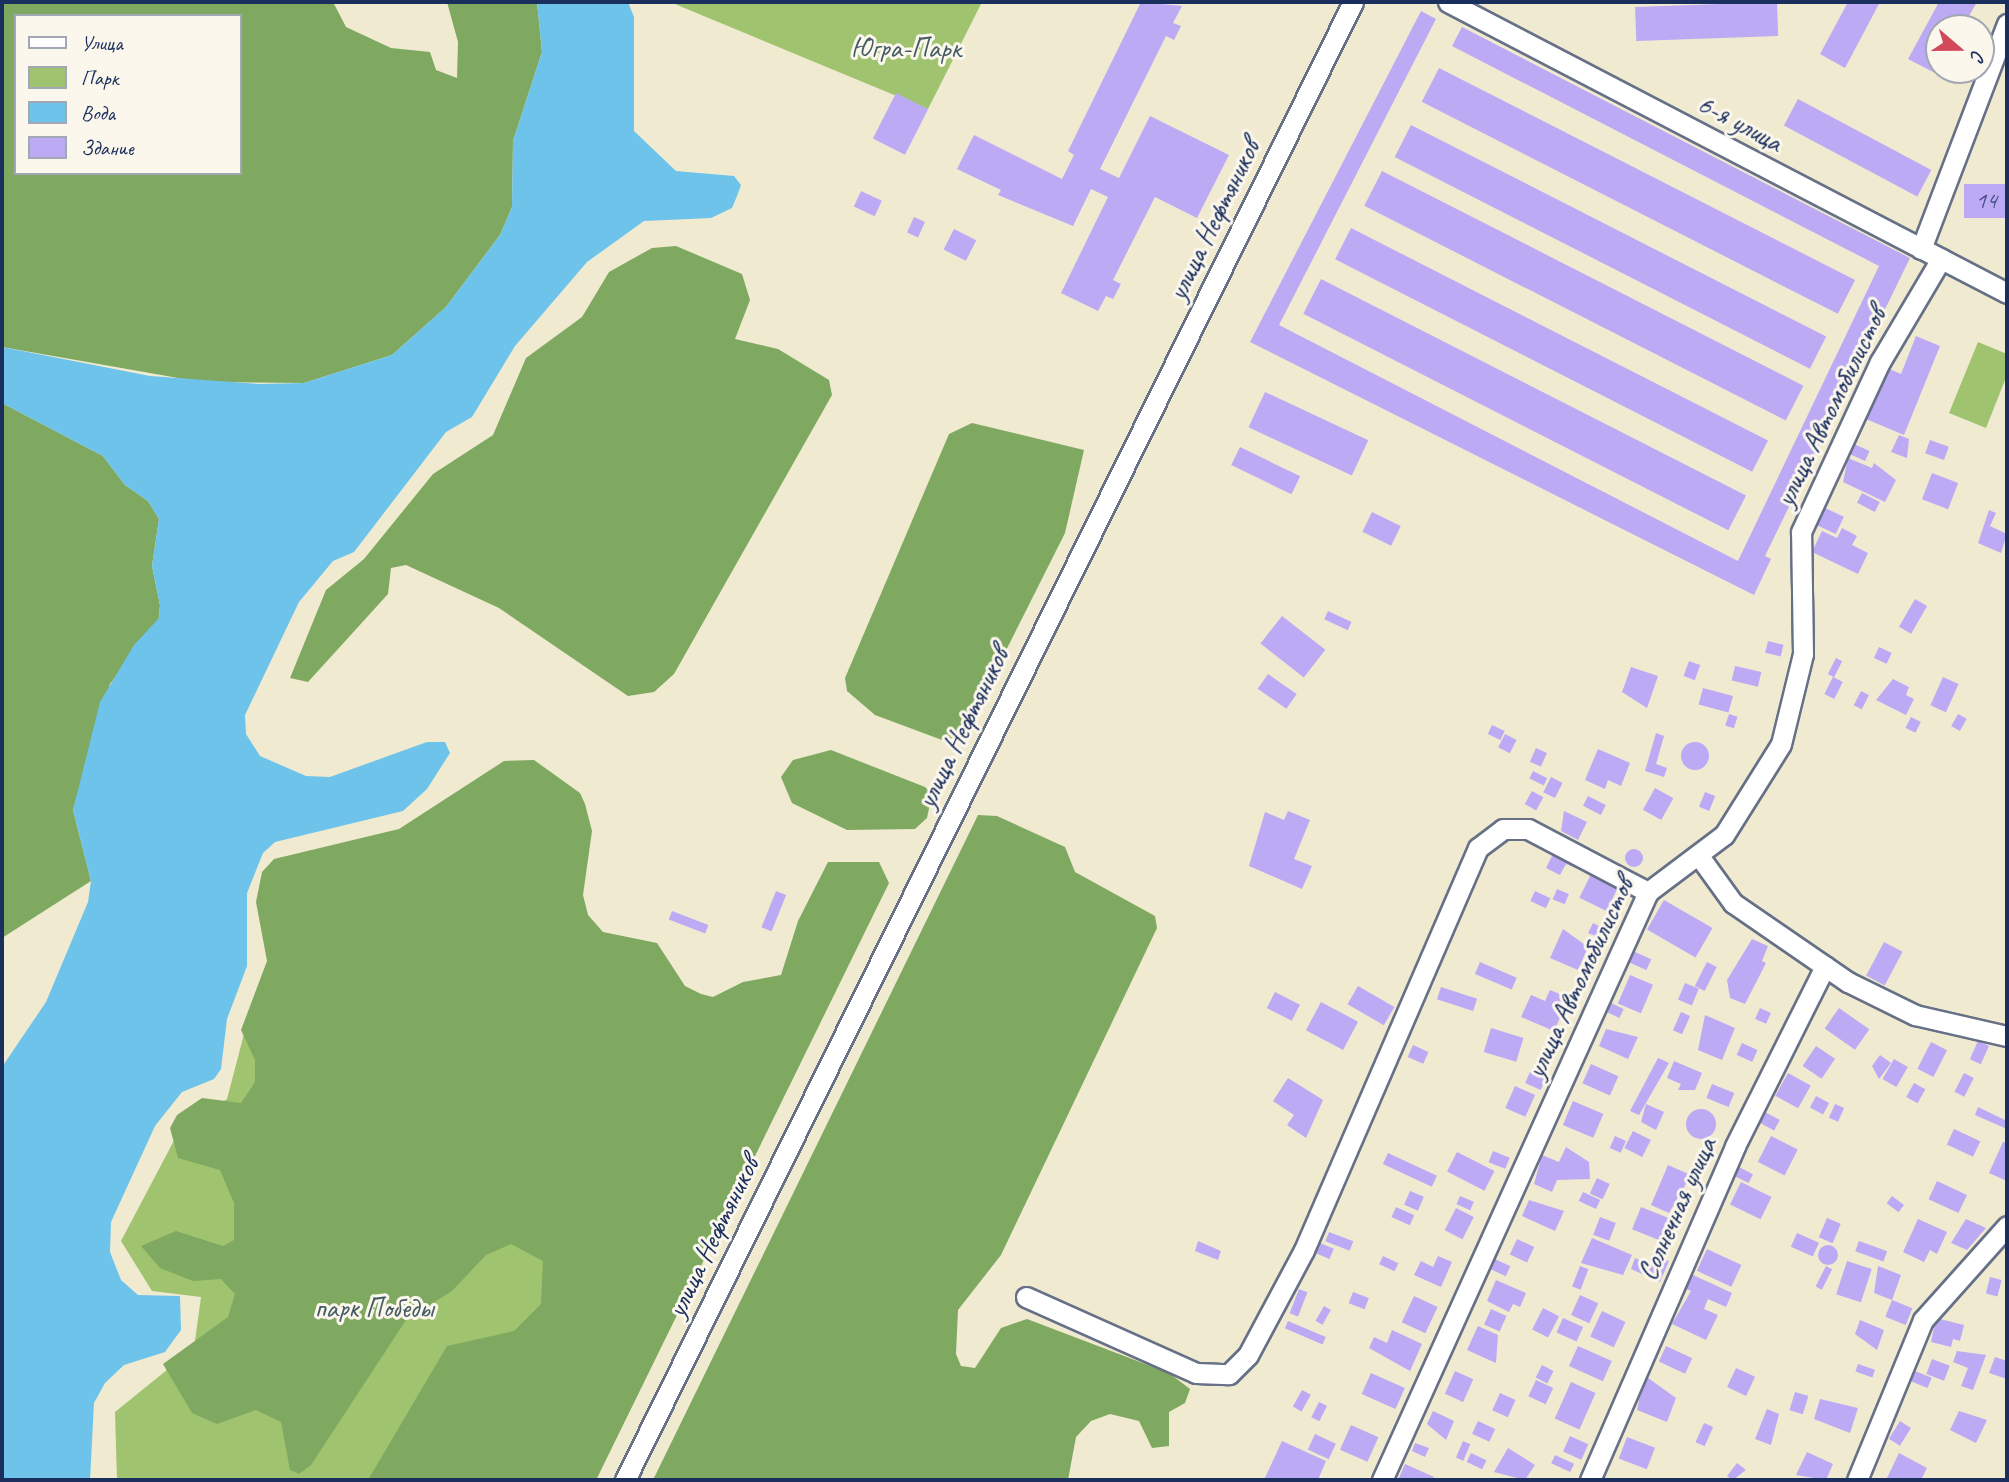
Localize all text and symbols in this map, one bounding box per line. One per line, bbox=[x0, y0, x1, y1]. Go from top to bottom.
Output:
legend bbox=[14, 14, 242, 175]
north arrow bbox=[1925, 14, 1995, 84]
text: Улица bbox=[81, 30, 123, 56]
park label: Югра-Парк bbox=[851, 31, 961, 65]
text: С bbox=[1965, 47, 1991, 64]
text: Парк bbox=[81, 65, 118, 91]
street label: 6-я улица bbox=[1691, 86, 1789, 160]
text: Вода bbox=[81, 100, 115, 126]
street label: улица Нефтяников bbox=[1160, 133, 1268, 307]
text: Здание bbox=[81, 135, 134, 161]
house number: 14 bbox=[1975, 187, 1997, 215]
street label: улица Автомобилистов bbox=[1769, 303, 1893, 511]
street label: улица Нефтяников bbox=[909, 641, 1017, 815]
street label: улица Автомобилистов bbox=[1519, 873, 1641, 1083]
street label: Солнечная улица bbox=[1630, 1131, 1724, 1287]
street label: улица Нефтяников bbox=[659, 1150, 767, 1324]
park label: парк Победы bbox=[315, 1291, 433, 1325]

